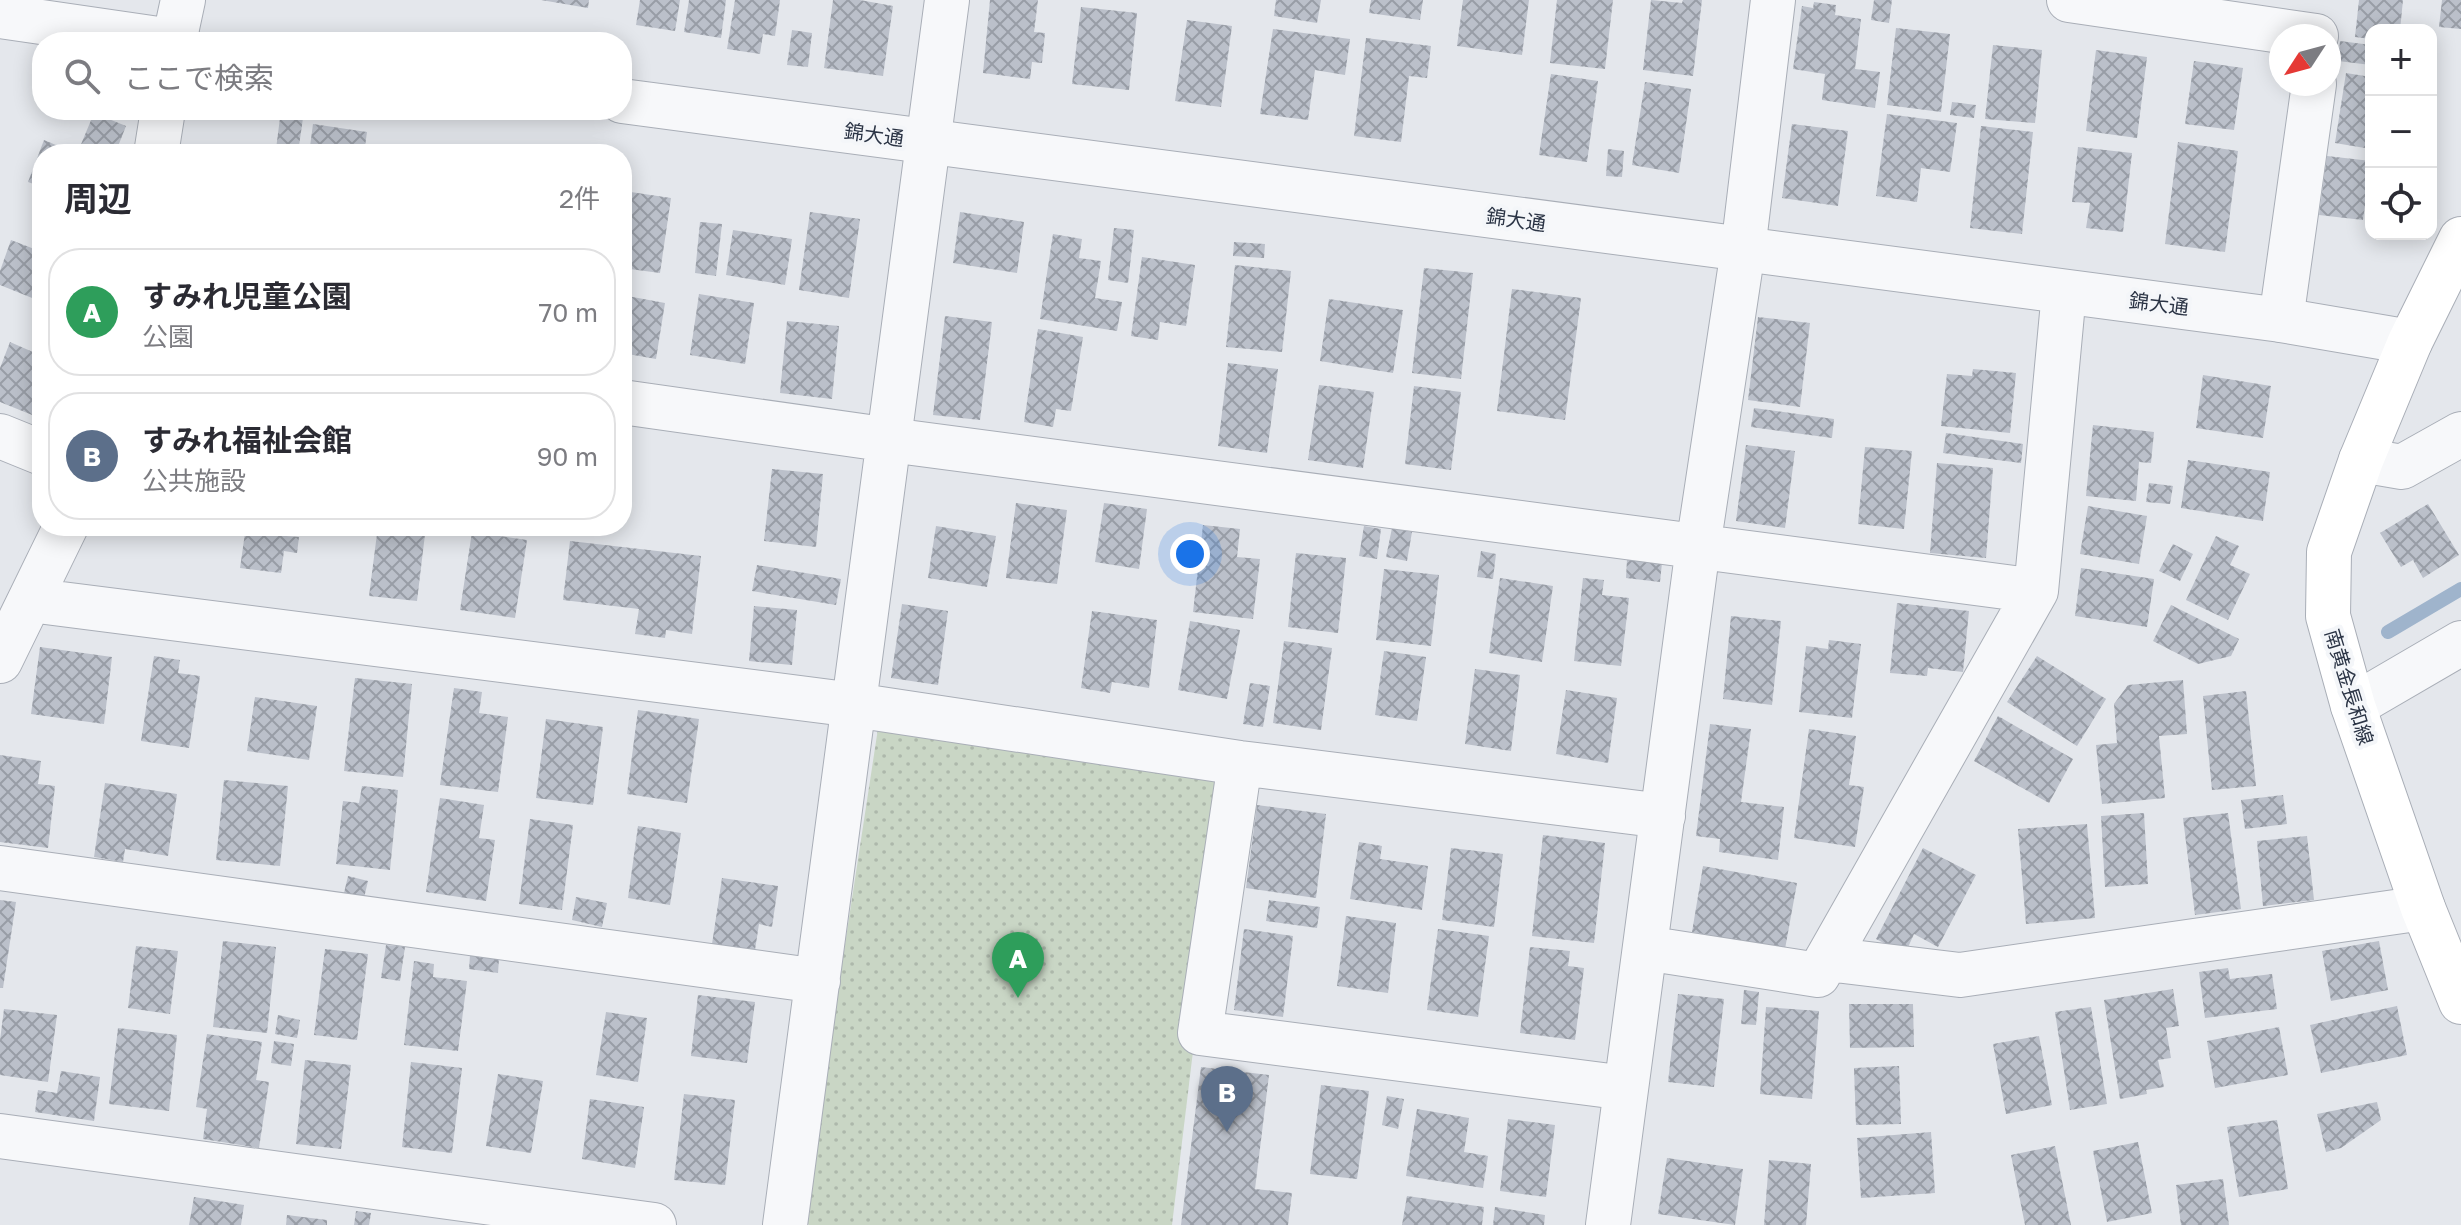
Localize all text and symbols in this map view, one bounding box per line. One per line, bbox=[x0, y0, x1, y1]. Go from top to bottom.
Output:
north arrow bbox=[2269, 24, 2341, 96]
map controls bbox=[2365, 24, 2437, 240]
button: + bbox=[2365, 24, 2437, 96]
search box bbox=[32, 32, 632, 120]
icon: search bbox=[60, 54, 104, 98]
text: ここで検索 bbox=[124, 60, 274, 96]
button: − bbox=[2365, 96, 2437, 168]
street label: 錦大通 bbox=[843, 118, 906, 150]
button: locate bbox=[2365, 168, 2437, 240]
text: 周辺 bbox=[64, 178, 132, 218]
text: 2件 bbox=[559, 183, 600, 214]
street label: 錦大通 bbox=[1485, 203, 1548, 235]
text: すみれ児童公園 bbox=[142, 278, 352, 314]
street label: 錦大通 bbox=[2128, 287, 2190, 319]
text: A bbox=[83, 297, 101, 328]
text: 70 m bbox=[539, 297, 598, 328]
text: 公園 bbox=[142, 321, 194, 352]
text: すみれ福祉会館 bbox=[142, 422, 352, 458]
text: B bbox=[83, 441, 101, 472]
text: 90 m bbox=[537, 441, 598, 472]
text: 公共施設 bbox=[142, 465, 246, 496]
your location bbox=[1170, 534, 1210, 574]
street label: 南黄金長和線 bbox=[2321, 626, 2379, 748]
pin: A bbox=[992, 932, 1044, 998]
pin: B bbox=[1201, 1066, 1253, 1132]

